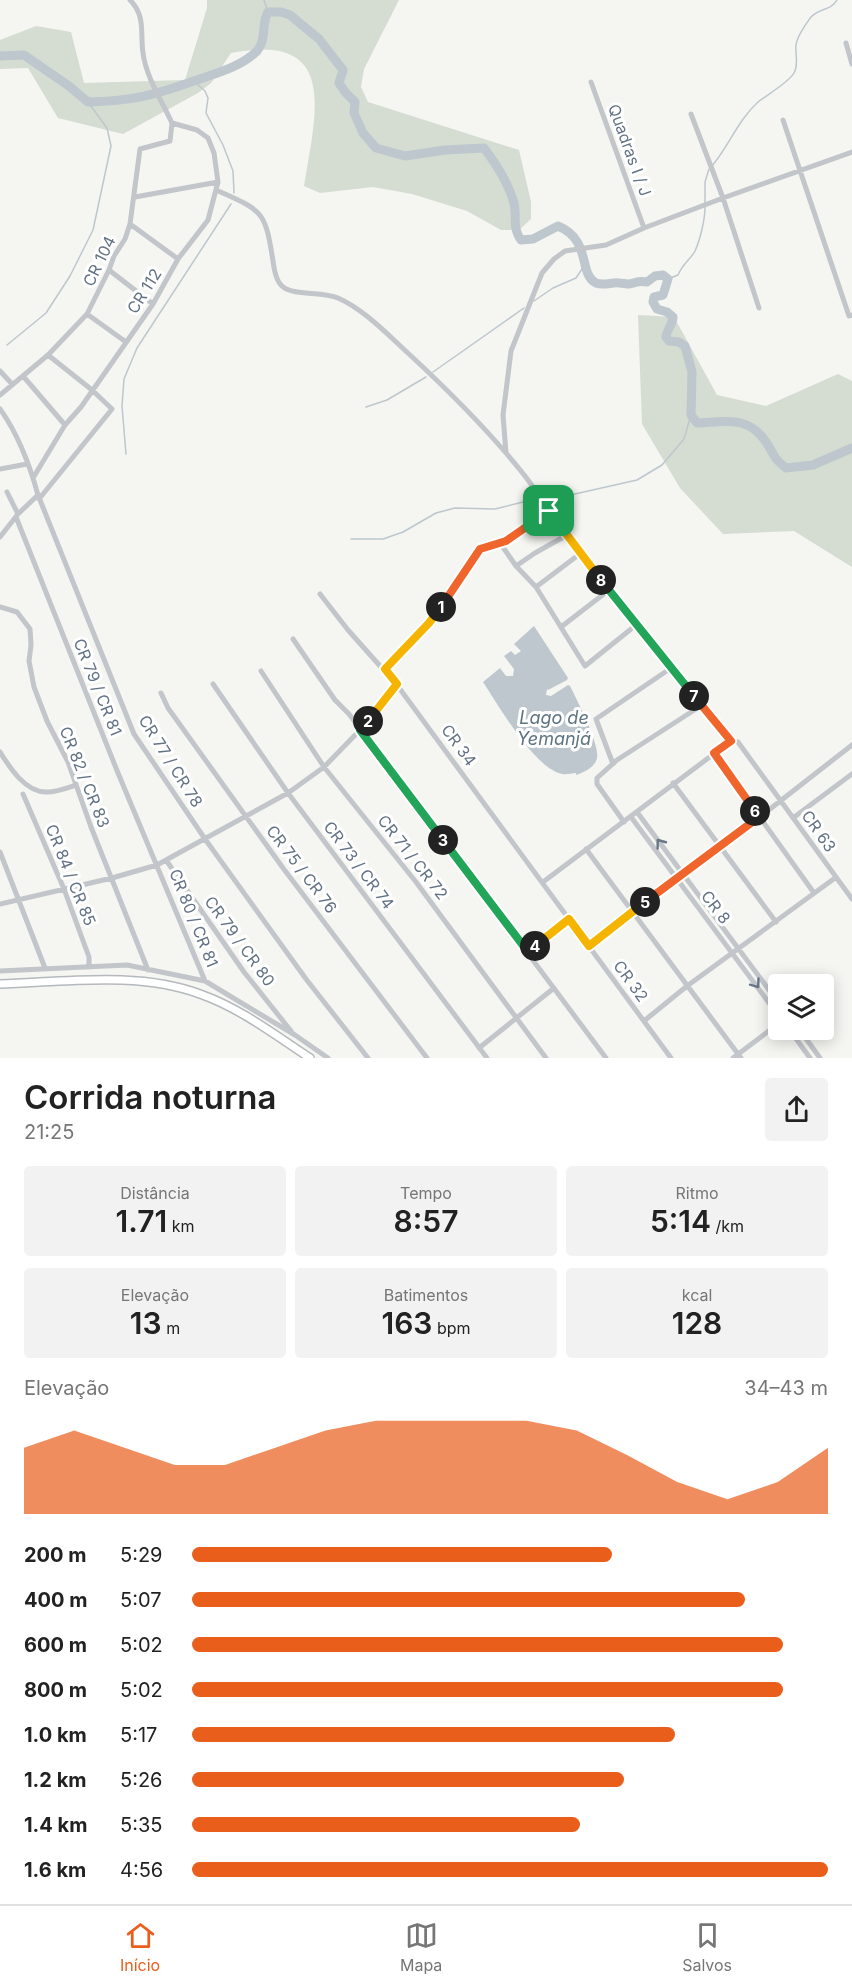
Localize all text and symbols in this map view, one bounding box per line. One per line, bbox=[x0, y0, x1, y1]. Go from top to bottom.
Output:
street label: Quadras I / J bbox=[604, 101, 656, 199]
street label: CR 104 bbox=[78, 233, 120, 289]
street label: CR 112 bbox=[122, 265, 166, 317]
pin bbox=[523, 485, 574, 536]
icon: arrive bbox=[532, 494, 565, 527]
pin: 8 bbox=[586, 565, 616, 595]
text: 8 bbox=[596, 570, 606, 590]
pin: 1 bbox=[426, 592, 456, 622]
text: 1 bbox=[438, 597, 444, 617]
street label: CR 79 / CR 81 bbox=[69, 636, 127, 738]
pin: 7 bbox=[679, 681, 709, 711]
text: 7 bbox=[689, 686, 699, 706]
pin: 2 bbox=[353, 706, 383, 736]
water label: Lago de Yemanjá bbox=[517, 707, 591, 749]
street label: CR 77 / CR 78 bbox=[135, 711, 207, 811]
text: 2 bbox=[363, 711, 373, 731]
street label: CR 34 bbox=[437, 720, 481, 770]
street label: CR 82 / CR 83 bbox=[56, 724, 114, 830]
pin: 6 bbox=[740, 796, 770, 826]
text: 6 bbox=[750, 801, 760, 821]
street label: CR 63 bbox=[798, 806, 840, 856]
street label: CR 71 / CR 72 bbox=[374, 811, 452, 903]
street label: CR 73 / CR 74 bbox=[319, 817, 399, 913]
street label: CR 84 / CR 85 bbox=[42, 821, 100, 929]
street label: CR 75 / CR 76 bbox=[262, 821, 342, 917]
pin: 3 bbox=[428, 825, 458, 855]
text: 3 bbox=[438, 830, 448, 850]
one-way arrow bbox=[657, 839, 668, 850]
street label: CR 80 / CR 81 bbox=[165, 866, 223, 970]
street label: CR 8 bbox=[697, 886, 735, 928]
pin: 5 bbox=[630, 887, 660, 917]
street label: CR 79 / CR 80 bbox=[201, 892, 279, 990]
text: 5 bbox=[640, 892, 650, 912]
pin: 4 bbox=[520, 931, 550, 961]
text: 4 bbox=[530, 936, 540, 956]
street label: CR 32 bbox=[609, 956, 653, 1006]
map controls bbox=[768, 974, 834, 1040]
button: layers bbox=[768, 974, 834, 1040]
one-way arrow bbox=[748, 977, 759, 988]
text: Corrida noturna bbox=[24, 1077, 276, 1117]
button: share bbox=[765, 1078, 828, 1141]
text: 21:25 bbox=[24, 1120, 74, 1144]
text: Distância bbox=[120, 1183, 190, 1203]
text: Tempo bbox=[400, 1183, 452, 1203]
text: Ritmo bbox=[675, 1183, 719, 1203]
text: 1.71 bbox=[116, 1203, 167, 1239]
text: 8:57 bbox=[394, 1203, 458, 1239]
text: 5:14 bbox=[650, 1203, 711, 1239]
text: km bbox=[167, 1216, 194, 1236]
text: /km bbox=[711, 1216, 744, 1236]
text: Elevação bbox=[121, 1285, 189, 1305]
text: Batimentos bbox=[384, 1285, 468, 1305]
text: kcal bbox=[682, 1285, 712, 1305]
text: 13 bbox=[130, 1305, 162, 1341]
text: 163 bbox=[381, 1305, 432, 1341]
text: 128 bbox=[672, 1305, 722, 1341]
text: m bbox=[162, 1318, 180, 1338]
text: bpm bbox=[432, 1318, 471, 1338]
text: Elevação bbox=[24, 1376, 109, 1400]
text: 34–43 m bbox=[744, 1376, 828, 1400]
text: 200 m bbox=[24, 1543, 87, 1567]
text: 5:29 bbox=[120, 1543, 163, 1567]
text: 400 m bbox=[24, 1588, 88, 1612]
text: 5:07 bbox=[120, 1588, 161, 1612]
text: 600 m bbox=[24, 1633, 87, 1657]
text: 5:02 bbox=[120, 1633, 163, 1657]
text: 800 m bbox=[24, 1678, 87, 1702]
text: 5:02 bbox=[120, 1678, 163, 1702]
text: 1.0 km bbox=[24, 1723, 87, 1747]
text: 5:17 bbox=[120, 1723, 157, 1747]
text: 1.2 km bbox=[24, 1768, 87, 1792]
text: 5:26 bbox=[120, 1768, 163, 1792]
text: 1.4 km bbox=[24, 1813, 87, 1837]
text: 5:35 bbox=[120, 1813, 162, 1837]
text: 1.6 km bbox=[24, 1858, 86, 1882]
text: 4:56 bbox=[120, 1858, 163, 1882]
tab: Início bbox=[120, 1919, 160, 1975]
tab: Mapa bbox=[400, 1919, 442, 1975]
tab: Salvos bbox=[682, 1919, 732, 1975]

